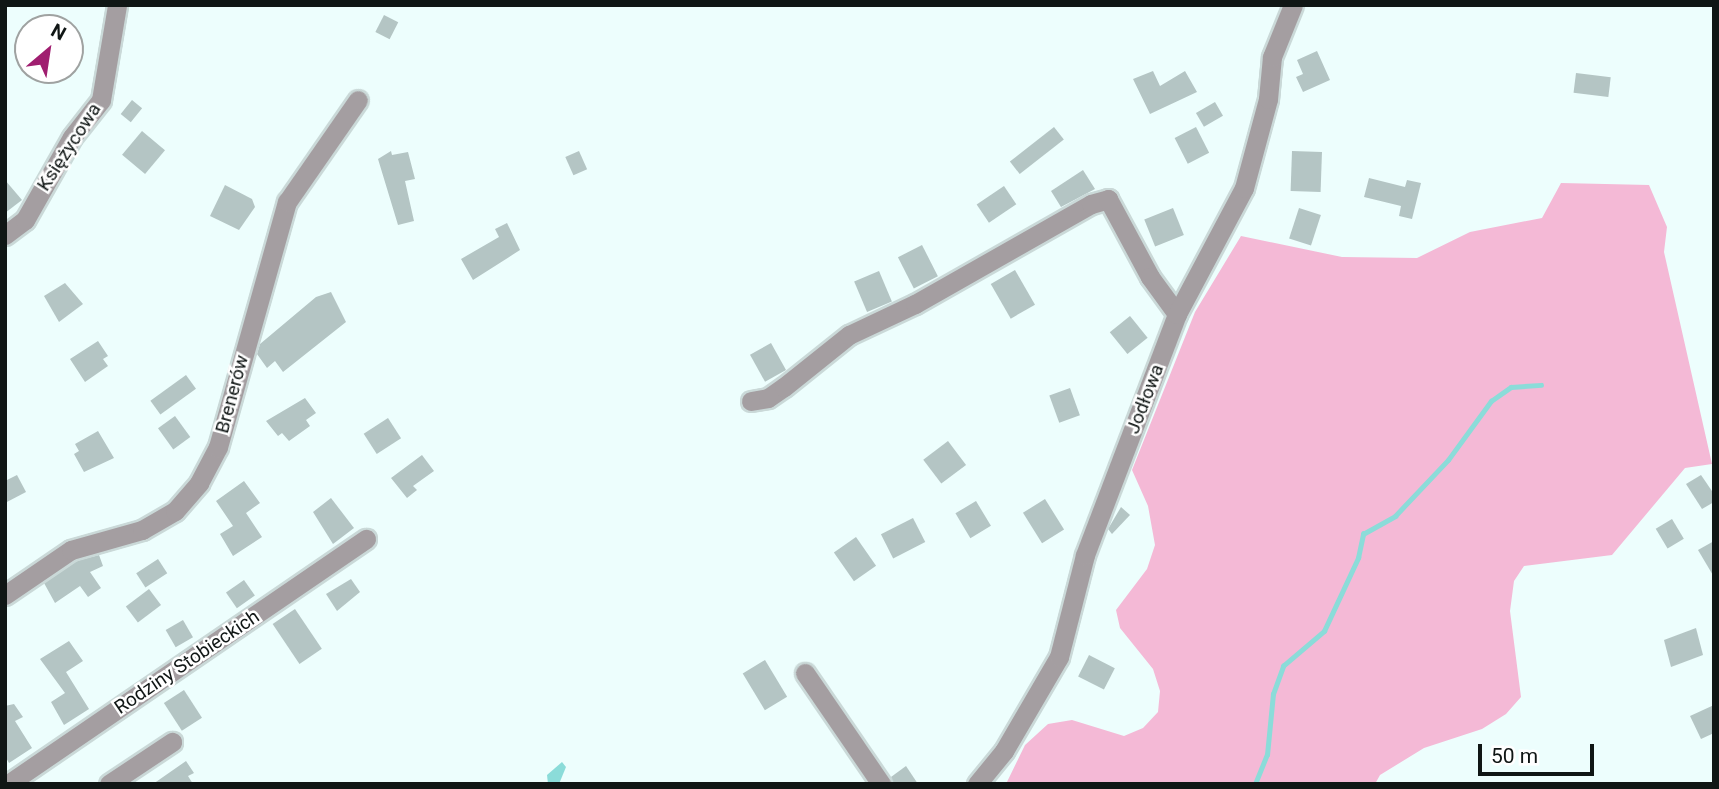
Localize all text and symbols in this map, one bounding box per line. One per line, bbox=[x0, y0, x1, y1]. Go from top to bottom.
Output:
north arrow bbox=[14, 14, 84, 84]
text: N bbox=[47, 19, 70, 45]
street label: Księżycowa bbox=[32, 99, 106, 195]
street label: Brenerów bbox=[211, 352, 253, 436]
street label: Jodłowa bbox=[1121, 361, 1169, 437]
street label: Rodziny Stobieckich bbox=[110, 605, 264, 719]
scale bar bbox=[1481, 730, 1596, 774]
text: 50 m bbox=[1491, 744, 1538, 768]

